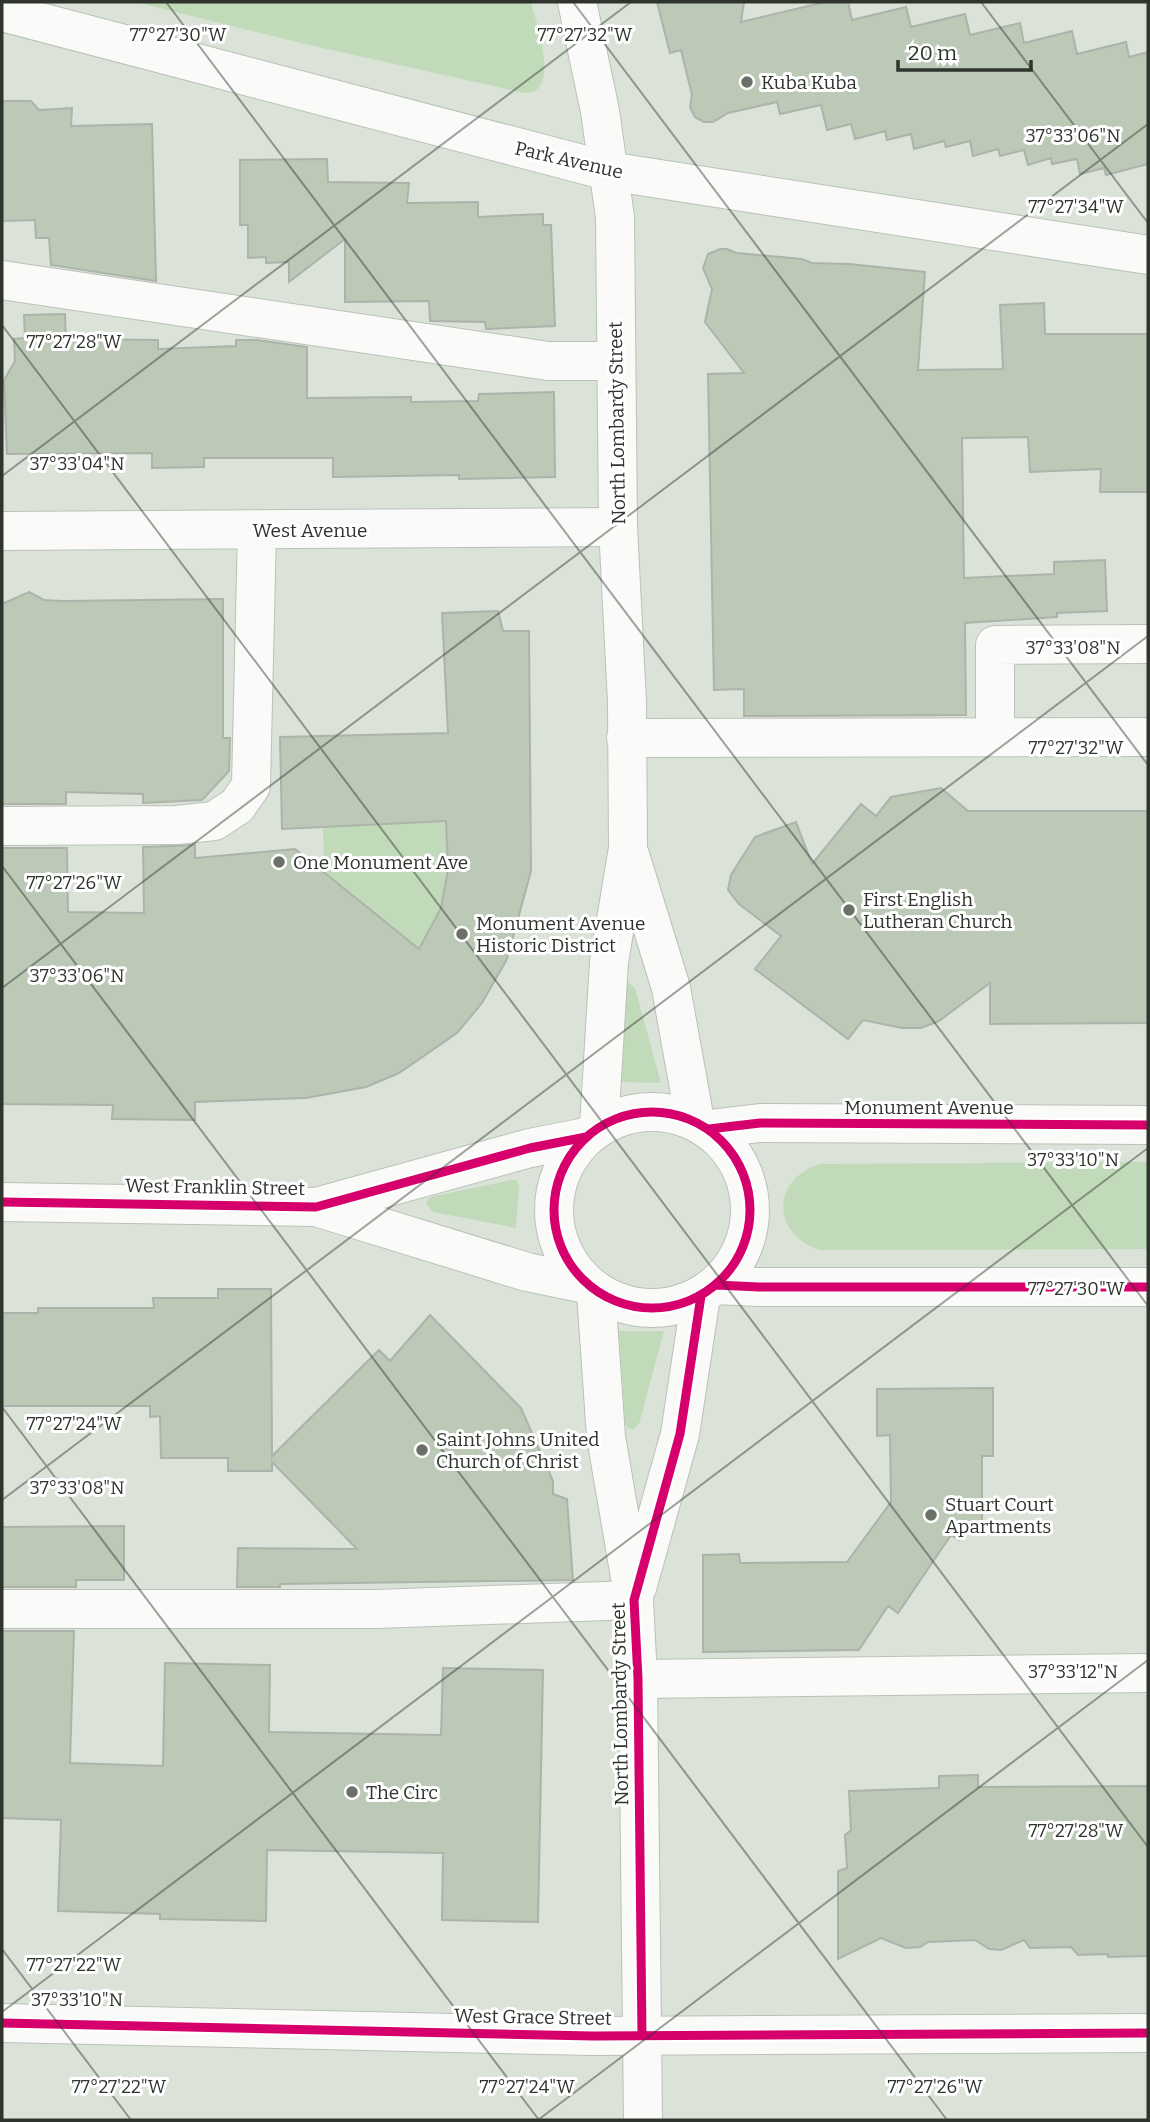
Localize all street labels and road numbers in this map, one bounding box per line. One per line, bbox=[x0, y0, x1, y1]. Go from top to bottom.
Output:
street label: Park Avenue bbox=[512, 136, 626, 184]
street label: North Lombardy Street bbox=[604, 321, 630, 525]
street label: West Avenue bbox=[252, 519, 368, 542]
street label: Monument Avenue bbox=[844, 1096, 1014, 1119]
street label: West Franklin Street bbox=[125, 1174, 305, 1200]
street label: North Lombardy Street bbox=[607, 1602, 633, 1806]
street label: West Grace Street bbox=[454, 2004, 612, 2030]

